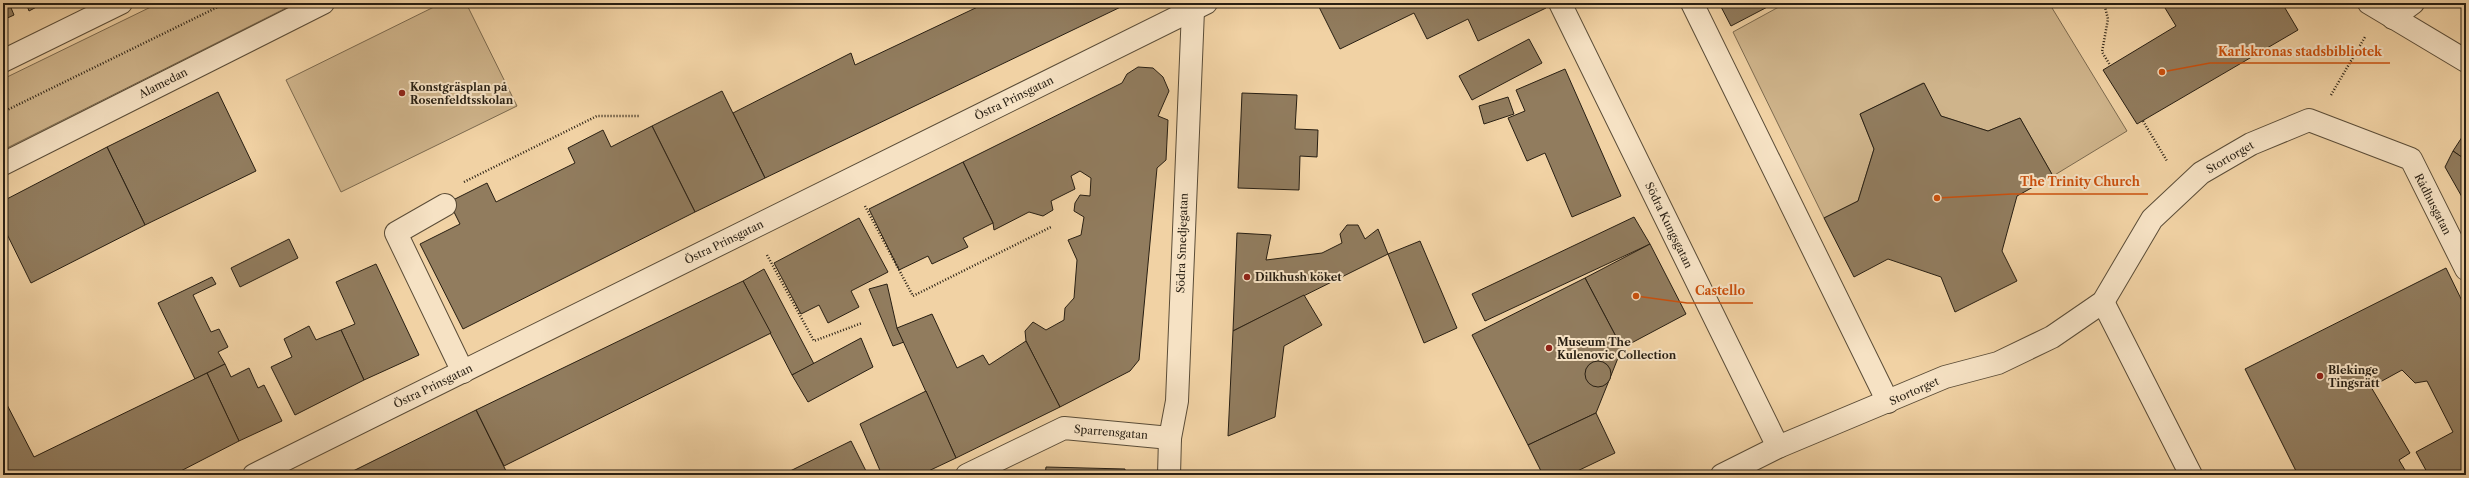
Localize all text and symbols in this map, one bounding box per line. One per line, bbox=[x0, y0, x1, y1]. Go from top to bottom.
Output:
callout: Karlskronas stadsbibliotek bbox=[2210, 39, 2390, 63]
text: Karlskronas stadsbibliotek bbox=[2218, 44, 2383, 59]
street label: Alamedan bbox=[135, 65, 190, 102]
street label: Östra Prinsgatan bbox=[972, 72, 1056, 123]
place label: Konstgräsplan på Rosenfeldtsskolan bbox=[410, 80, 514, 107]
marker: Konstgräsplan på Rosenfeldtsskolan bbox=[397, 88, 407, 98]
street label: Stortorget bbox=[2204, 138, 2256, 176]
callout: The Trinity Church bbox=[2012, 170, 2148, 194]
street label: Rådhusgatan bbox=[2412, 171, 2455, 237]
text: The Trinity Church bbox=[2020, 174, 2141, 189]
street label: Södra Kungsgatan bbox=[1642, 180, 1696, 270]
street label: Södra Smedjegatan bbox=[1173, 193, 1191, 293]
street label: Östra Prinsgatan bbox=[682, 216, 766, 267]
place label: Dilkhush köket bbox=[1255, 270, 1342, 284]
marker: Dilkhush köket bbox=[1242, 272, 1252, 282]
callout: Castello bbox=[1687, 279, 1753, 303]
text: Castello bbox=[1695, 283, 1745, 298]
place label: Museum The Kulenovic Collection bbox=[1557, 335, 1677, 362]
marker: Museum The Kulenovic Collection bbox=[1544, 343, 1554, 353]
street label: Östra Prinsgatan bbox=[391, 360, 475, 411]
place label: Blekinge Tingsrätt bbox=[2328, 363, 2380, 390]
marker: Blekinge Tingsrätt bbox=[2315, 371, 2325, 381]
street label: Stortorget bbox=[1887, 374, 1941, 408]
street label: Sparrensgatan bbox=[1073, 422, 1149, 442]

